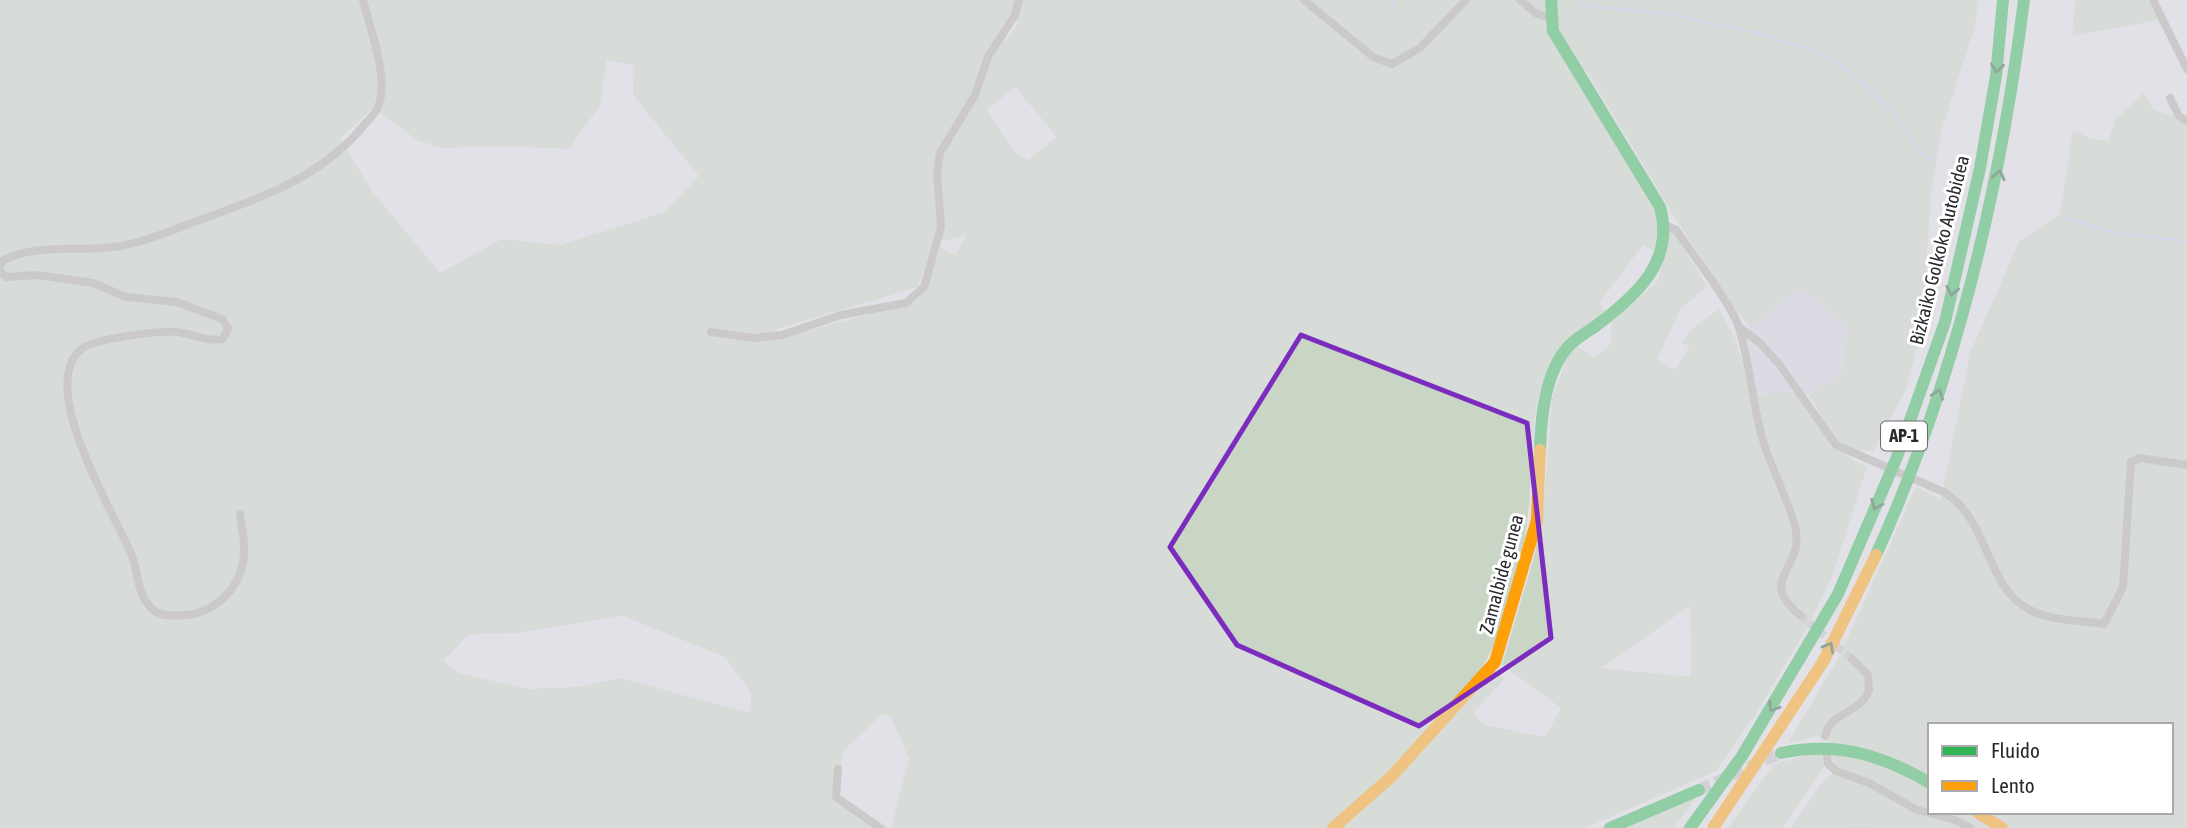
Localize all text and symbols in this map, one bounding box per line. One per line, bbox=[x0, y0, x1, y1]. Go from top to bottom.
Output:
one-way arrow bbox=[1990, 63, 2005, 74]
street label: Bizkaiko Golkoko Autobidea bbox=[1905, 153, 1973, 347]
one-way arrow bbox=[1991, 169, 2005, 181]
one-way arrow bbox=[1946, 285, 1961, 297]
one-way arrow bbox=[1930, 388, 1944, 400]
road number: AP-1 bbox=[1881, 422, 1927, 450]
one-way arrow bbox=[1870, 498, 1884, 510]
street label: Zamalbide gunea bbox=[1475, 512, 1527, 636]
one-way arrow bbox=[1821, 642, 1834, 655]
one-way arrow bbox=[1768, 699, 1781, 712]
legend bbox=[1928, 723, 2173, 814]
text: Fluido bbox=[1991, 738, 2040, 762]
text: Lento bbox=[1991, 773, 2035, 797]

